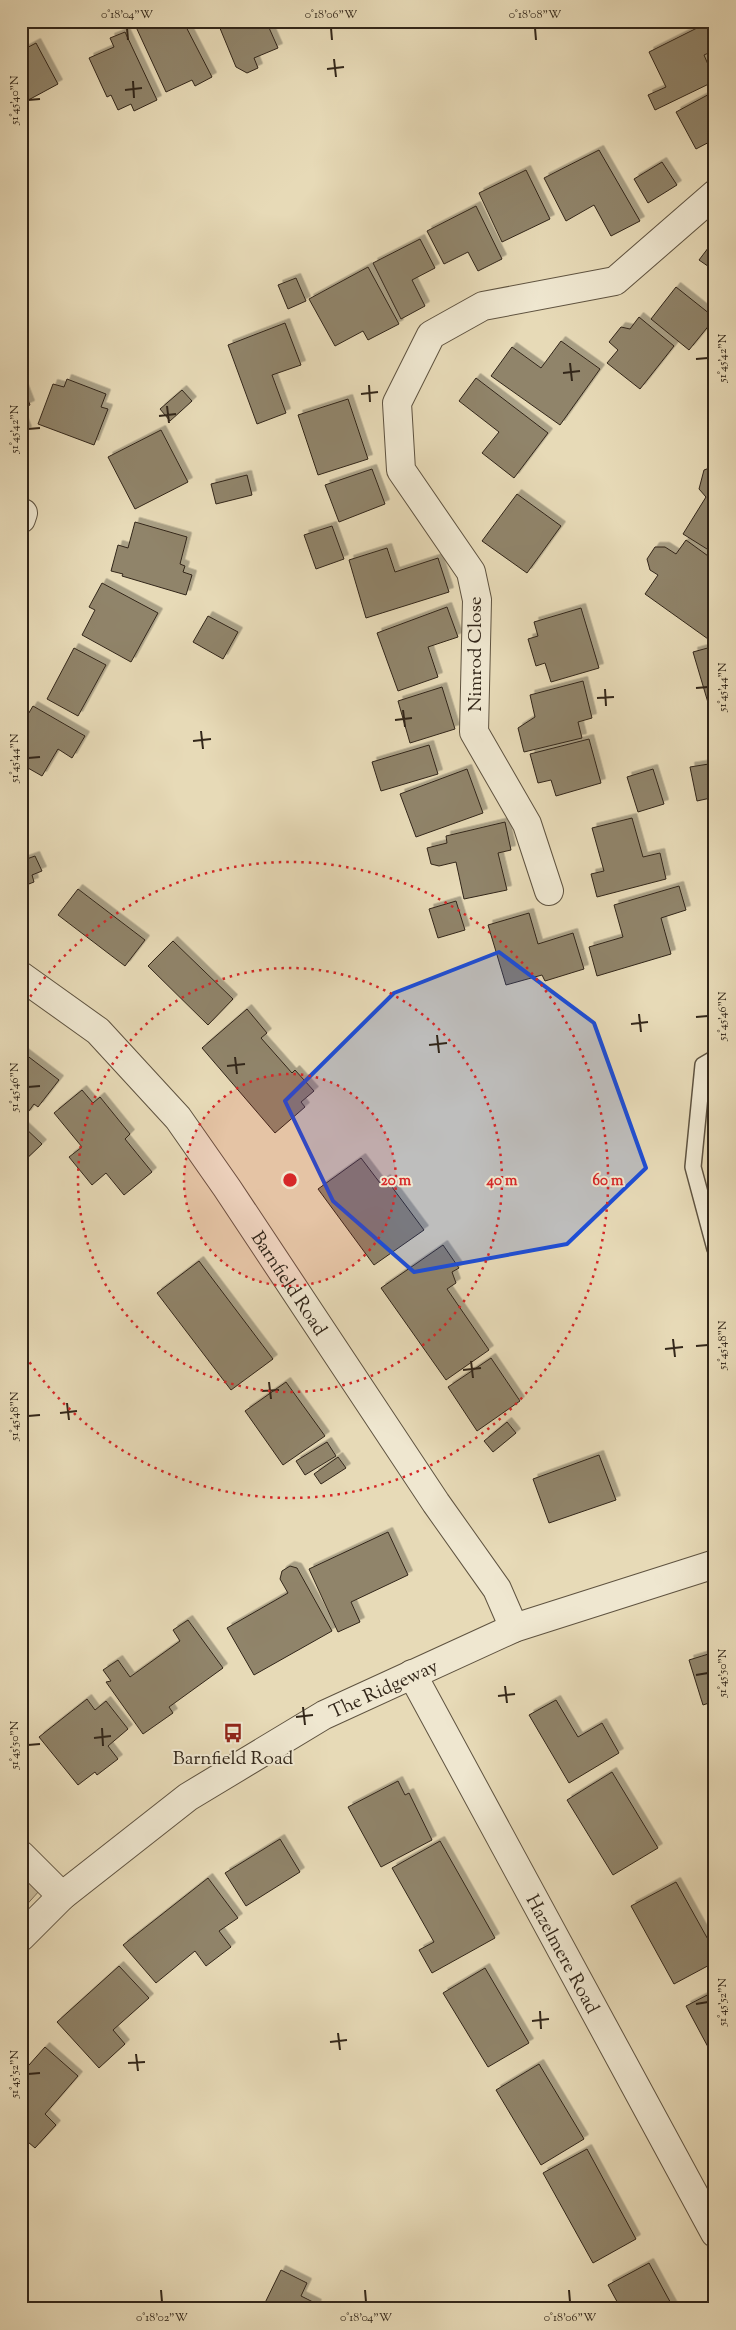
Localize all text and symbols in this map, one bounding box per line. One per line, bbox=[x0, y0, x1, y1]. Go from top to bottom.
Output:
text: 0°18'04"W bbox=[101, 6, 154, 24]
text: 0°18'06"W bbox=[305, 6, 358, 24]
text: 0°18'08"W bbox=[509, 6, 562, 24]
text: 51°45'40"N bbox=[6, 75, 24, 126]
text: 51°45'42"N bbox=[714, 333, 732, 383]
text: 51°45'42"N bbox=[6, 404, 24, 454]
street label: Nimrod Close bbox=[463, 596, 490, 712]
text: 51°45'44"N bbox=[714, 662, 732, 713]
text: 51°45'44"N bbox=[6, 733, 24, 784]
text: 51°45'46"N bbox=[714, 991, 732, 1042]
text: 51°45'46"N bbox=[6, 1062, 24, 1113]
centre of rings bbox=[281, 1171, 299, 1189]
text: 20 m bbox=[381, 1171, 412, 1192]
text: 40 m bbox=[486, 1171, 518, 1192]
text: 60 m bbox=[593, 1171, 624, 1192]
street label: Barnfield Road bbox=[243, 1226, 333, 1342]
text: 51°45'48"N bbox=[714, 1320, 732, 1371]
text: 51°45'48"N bbox=[6, 1391, 24, 1442]
text: 51°45'50"N bbox=[714, 1648, 732, 1698]
street label: The Ridgeway bbox=[325, 1653, 443, 1727]
text: 51°45'50"N bbox=[6, 1720, 24, 1770]
bus stop icon: Barnfield Road bbox=[222, 1722, 244, 1744]
place label: Barnfield Road bbox=[173, 1746, 294, 1773]
street label: Hazelmere Road bbox=[518, 1890, 605, 2020]
text: 51°45'52"N bbox=[714, 1978, 732, 2027]
text: 51°45'52"N bbox=[6, 2050, 24, 2099]
text: 0°18'02"W bbox=[136, 2309, 189, 2327]
text: 0°18'04"W bbox=[340, 2309, 393, 2327]
text: 0°18'06"W bbox=[544, 2309, 597, 2327]

